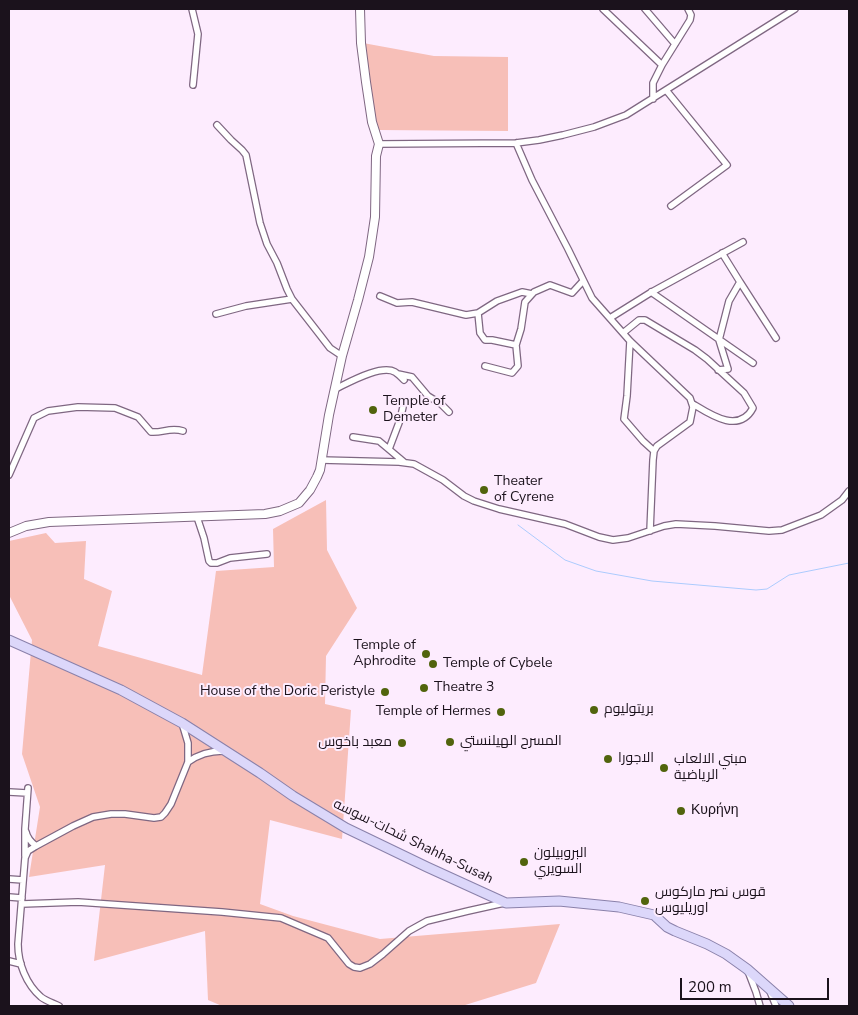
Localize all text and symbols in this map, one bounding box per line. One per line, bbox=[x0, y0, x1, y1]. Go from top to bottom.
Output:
place label: Temple of Demeter bbox=[383, 394, 445, 427]
marker: Temple of Demeter bbox=[367, 404, 379, 416]
place label: Theater of Cyrene bbox=[494, 474, 554, 507]
marker: Theater of Cyrene bbox=[478, 484, 490, 496]
place label: Temple of Aphrodite bbox=[353, 638, 416, 670]
marker: Temple of Aphrodite bbox=[420, 648, 432, 660]
place label: Temple of Cybele bbox=[443, 656, 552, 672]
marker: Temple of Cybele bbox=[427, 658, 439, 670]
place label: Theatre 3 bbox=[434, 680, 495, 696]
marker: Theatre 3 bbox=[418, 682, 430, 694]
place label: House of the Doric Peristyle bbox=[200, 684, 375, 700]
marker: House of the Doric Peristyle bbox=[379, 686, 391, 698]
place label: بريتوليوم bbox=[604, 702, 654, 718]
place label: Temple of Hermes bbox=[376, 704, 491, 720]
marker: بريتوليوم bbox=[588, 704, 600, 716]
marker: Temple of Hermes bbox=[495, 706, 507, 718]
place label: المسرح الهيلنستي bbox=[460, 734, 562, 750]
place label: معبد باخوس bbox=[318, 735, 392, 751]
marker: المسرح الهيلنستي bbox=[444, 736, 456, 748]
marker: معبد باخوس bbox=[396, 737, 408, 749]
place label: الاجورا bbox=[618, 751, 654, 767]
place label: مبني الالعاب الرياضية bbox=[674, 752, 747, 784]
marker: الاجورا bbox=[602, 753, 614, 765]
marker: مبني الالعاب الرياضية bbox=[658, 762, 670, 774]
street label: شحات-سوسه Shahha-Susah bbox=[330, 796, 496, 888]
place label: Κυρήνη bbox=[691, 803, 739, 819]
marker: Κυρήνη bbox=[675, 805, 687, 817]
place label: البروبيلون السويري bbox=[534, 846, 587, 879]
marker: البروبيلون السويري bbox=[518, 856, 530, 868]
place label: قوس نصر ماركوس اوريليوس bbox=[655, 885, 766, 918]
marker: قوس نصر ماركوس اوريليوس bbox=[639, 895, 651, 907]
scale bar bbox=[683, 968, 832, 1000]
text: 200 m bbox=[688, 977, 732, 997]

